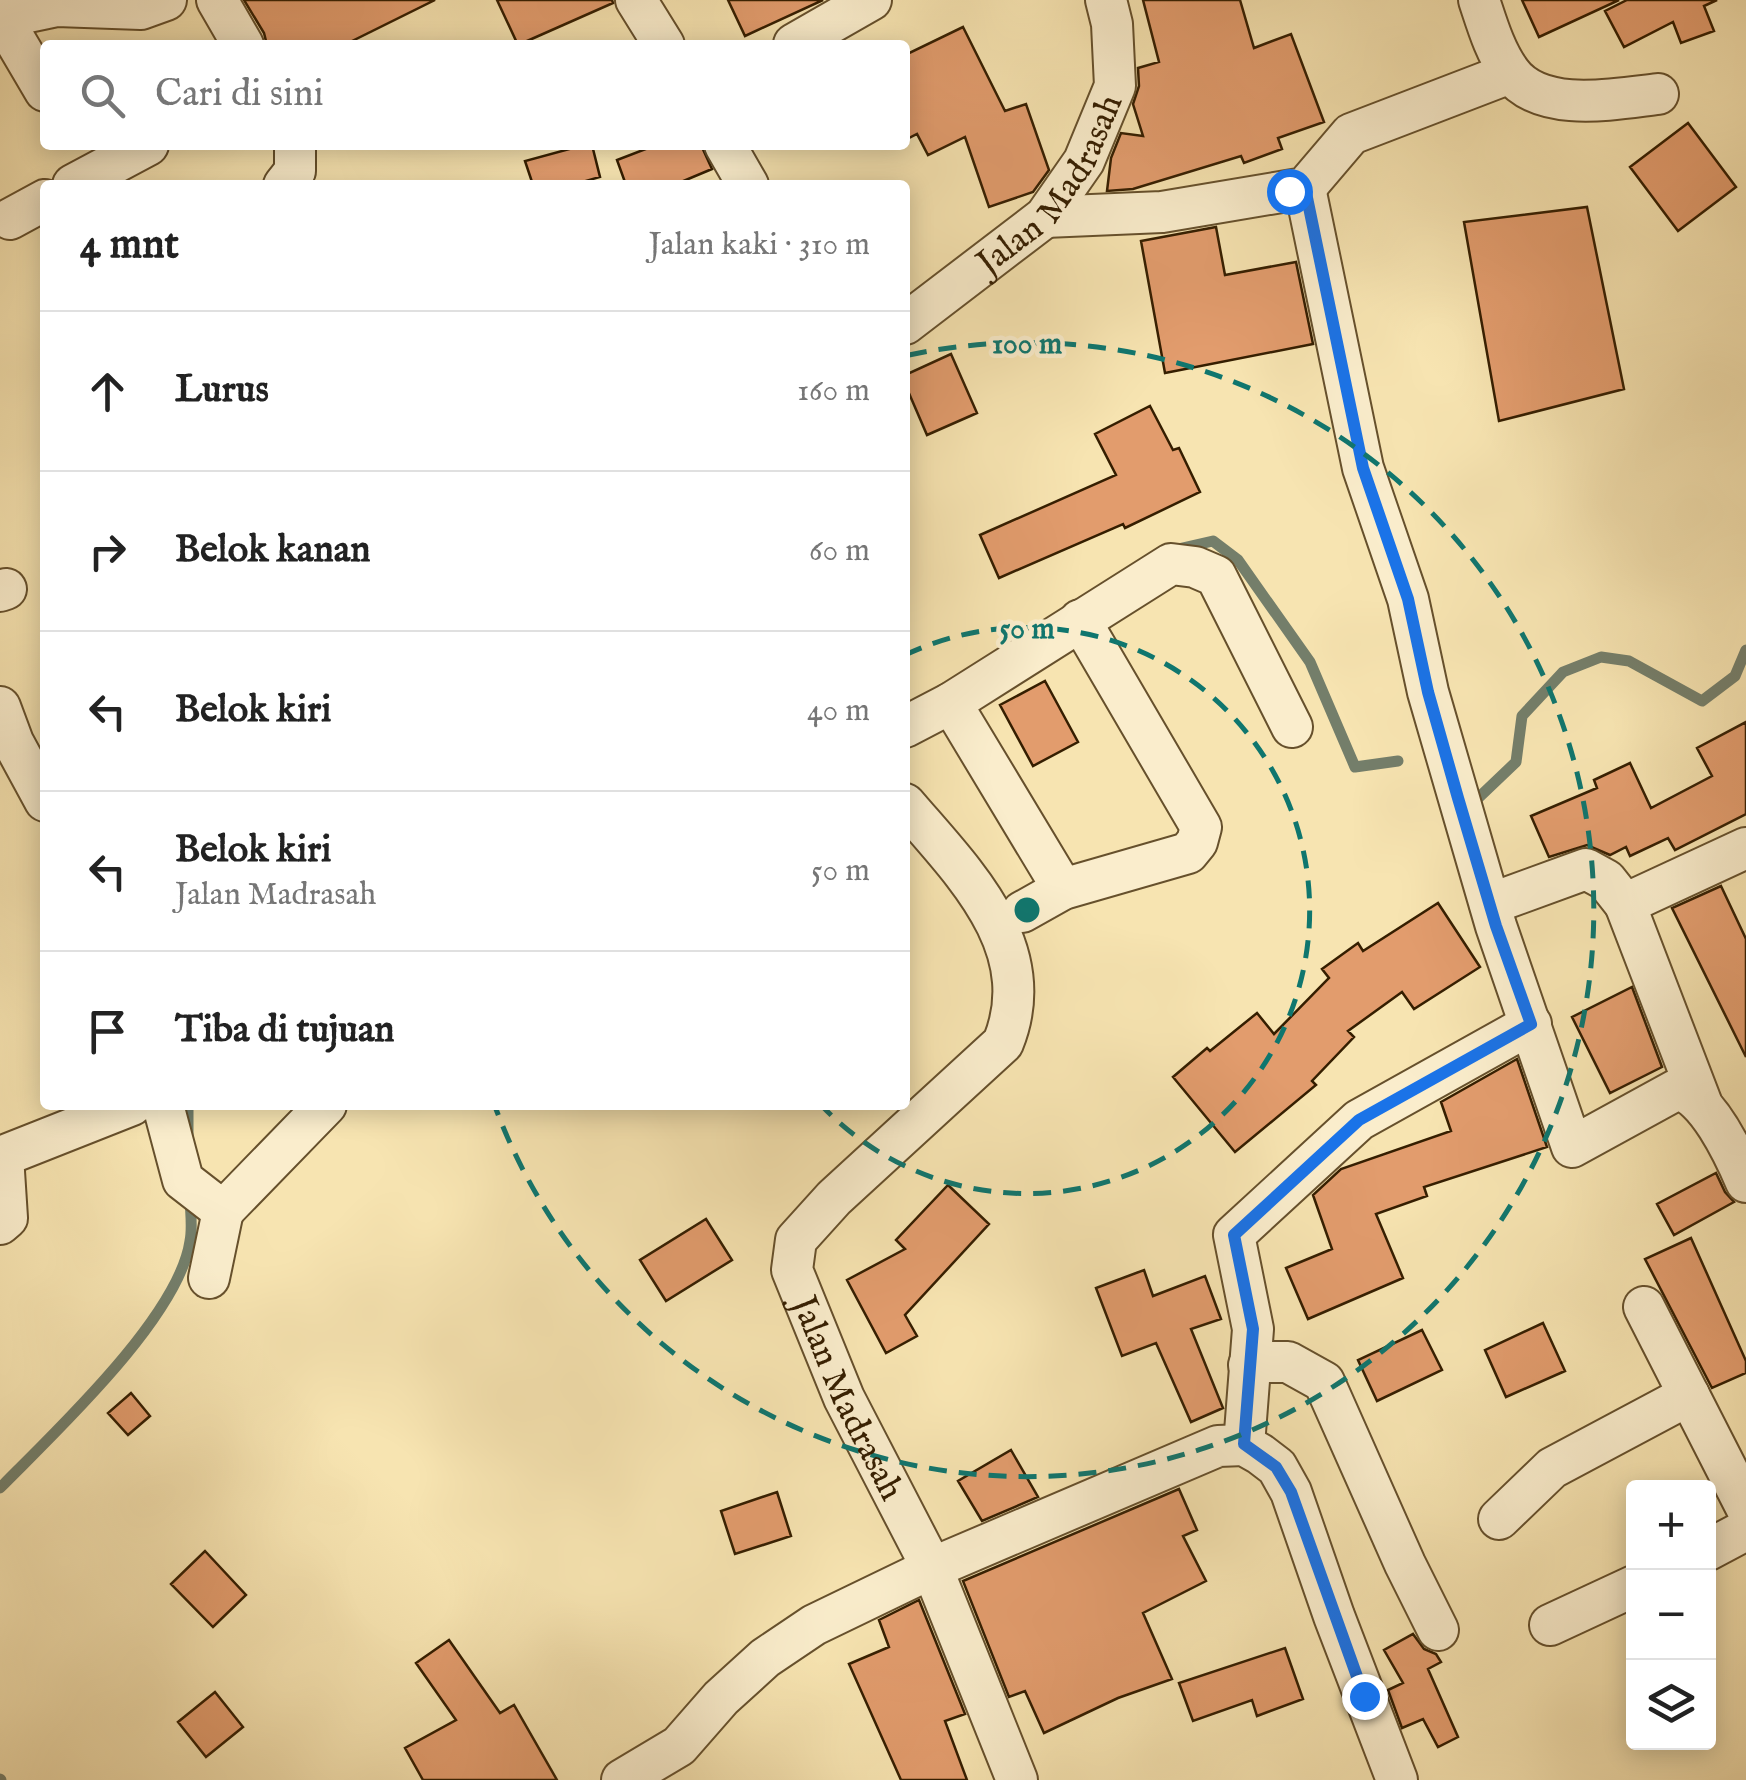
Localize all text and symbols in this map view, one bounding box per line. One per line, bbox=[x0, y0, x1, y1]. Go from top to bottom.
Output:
search box bbox=[40, 40, 910, 150]
icon: search bbox=[75, 68, 130, 123]
text: Cari di sini bbox=[155, 71, 324, 119]
street label: Jalan Madrasah bbox=[965, 88, 1134, 289]
route start bbox=[1267, 169, 1313, 215]
text: 4 mnt bbox=[80, 219, 179, 272]
text: Jalan kaki · 310 m bbox=[649, 225, 870, 266]
text: 100 m bbox=[992, 326, 1062, 364]
icon: ahead bbox=[80, 364, 135, 419]
text: Lurus bbox=[175, 367, 269, 415]
text: 160 m bbox=[797, 371, 870, 412]
icon: right bbox=[80, 524, 135, 579]
text: Belok kanan bbox=[175, 527, 370, 575]
text: 60 m bbox=[809, 531, 870, 572]
text: 50 m bbox=[999, 611, 1055, 649]
icon: left bbox=[80, 684, 135, 739]
text: Belok kiri bbox=[175, 687, 331, 735]
text: 40 m bbox=[807, 691, 870, 732]
text: Belok kiri bbox=[175, 827, 331, 875]
icon: left bbox=[80, 844, 135, 899]
text: 50 m bbox=[811, 851, 870, 892]
text: Jalan Madrasah bbox=[175, 875, 376, 916]
centre of rings bbox=[1009, 892, 1045, 928]
icon: arrive bbox=[80, 1004, 135, 1059]
text: Tiba di tujuan bbox=[175, 1007, 395, 1055]
street label: Jalan Madrasah bbox=[778, 1286, 913, 1509]
map controls bbox=[1626, 1480, 1716, 1750]
button: + bbox=[1626, 1480, 1716, 1570]
button: − bbox=[1626, 1570, 1716, 1660]
button: layers bbox=[1626, 1660, 1716, 1750]
route end bbox=[1342, 1674, 1388, 1720]

